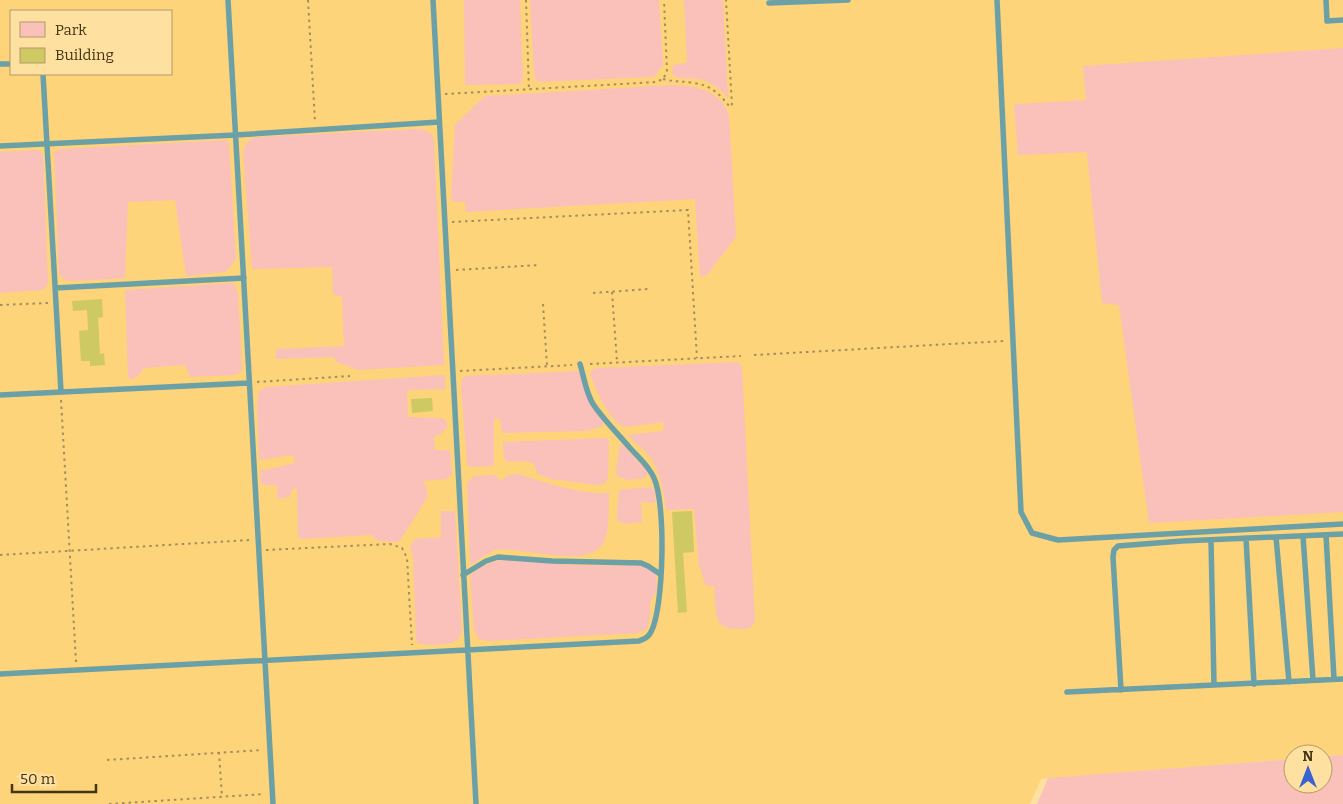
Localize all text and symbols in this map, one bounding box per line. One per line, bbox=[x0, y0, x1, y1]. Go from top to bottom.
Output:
legend bbox=[10, 10, 172, 75]
text: Park bbox=[55, 21, 87, 39]
text: Building bbox=[55, 46, 114, 64]
north arrow bbox=[1283, 744, 1333, 794]
text: N bbox=[1303, 748, 1314, 765]
scale bar bbox=[12, 762, 96, 794]
text: 50 m bbox=[20, 770, 56, 788]

